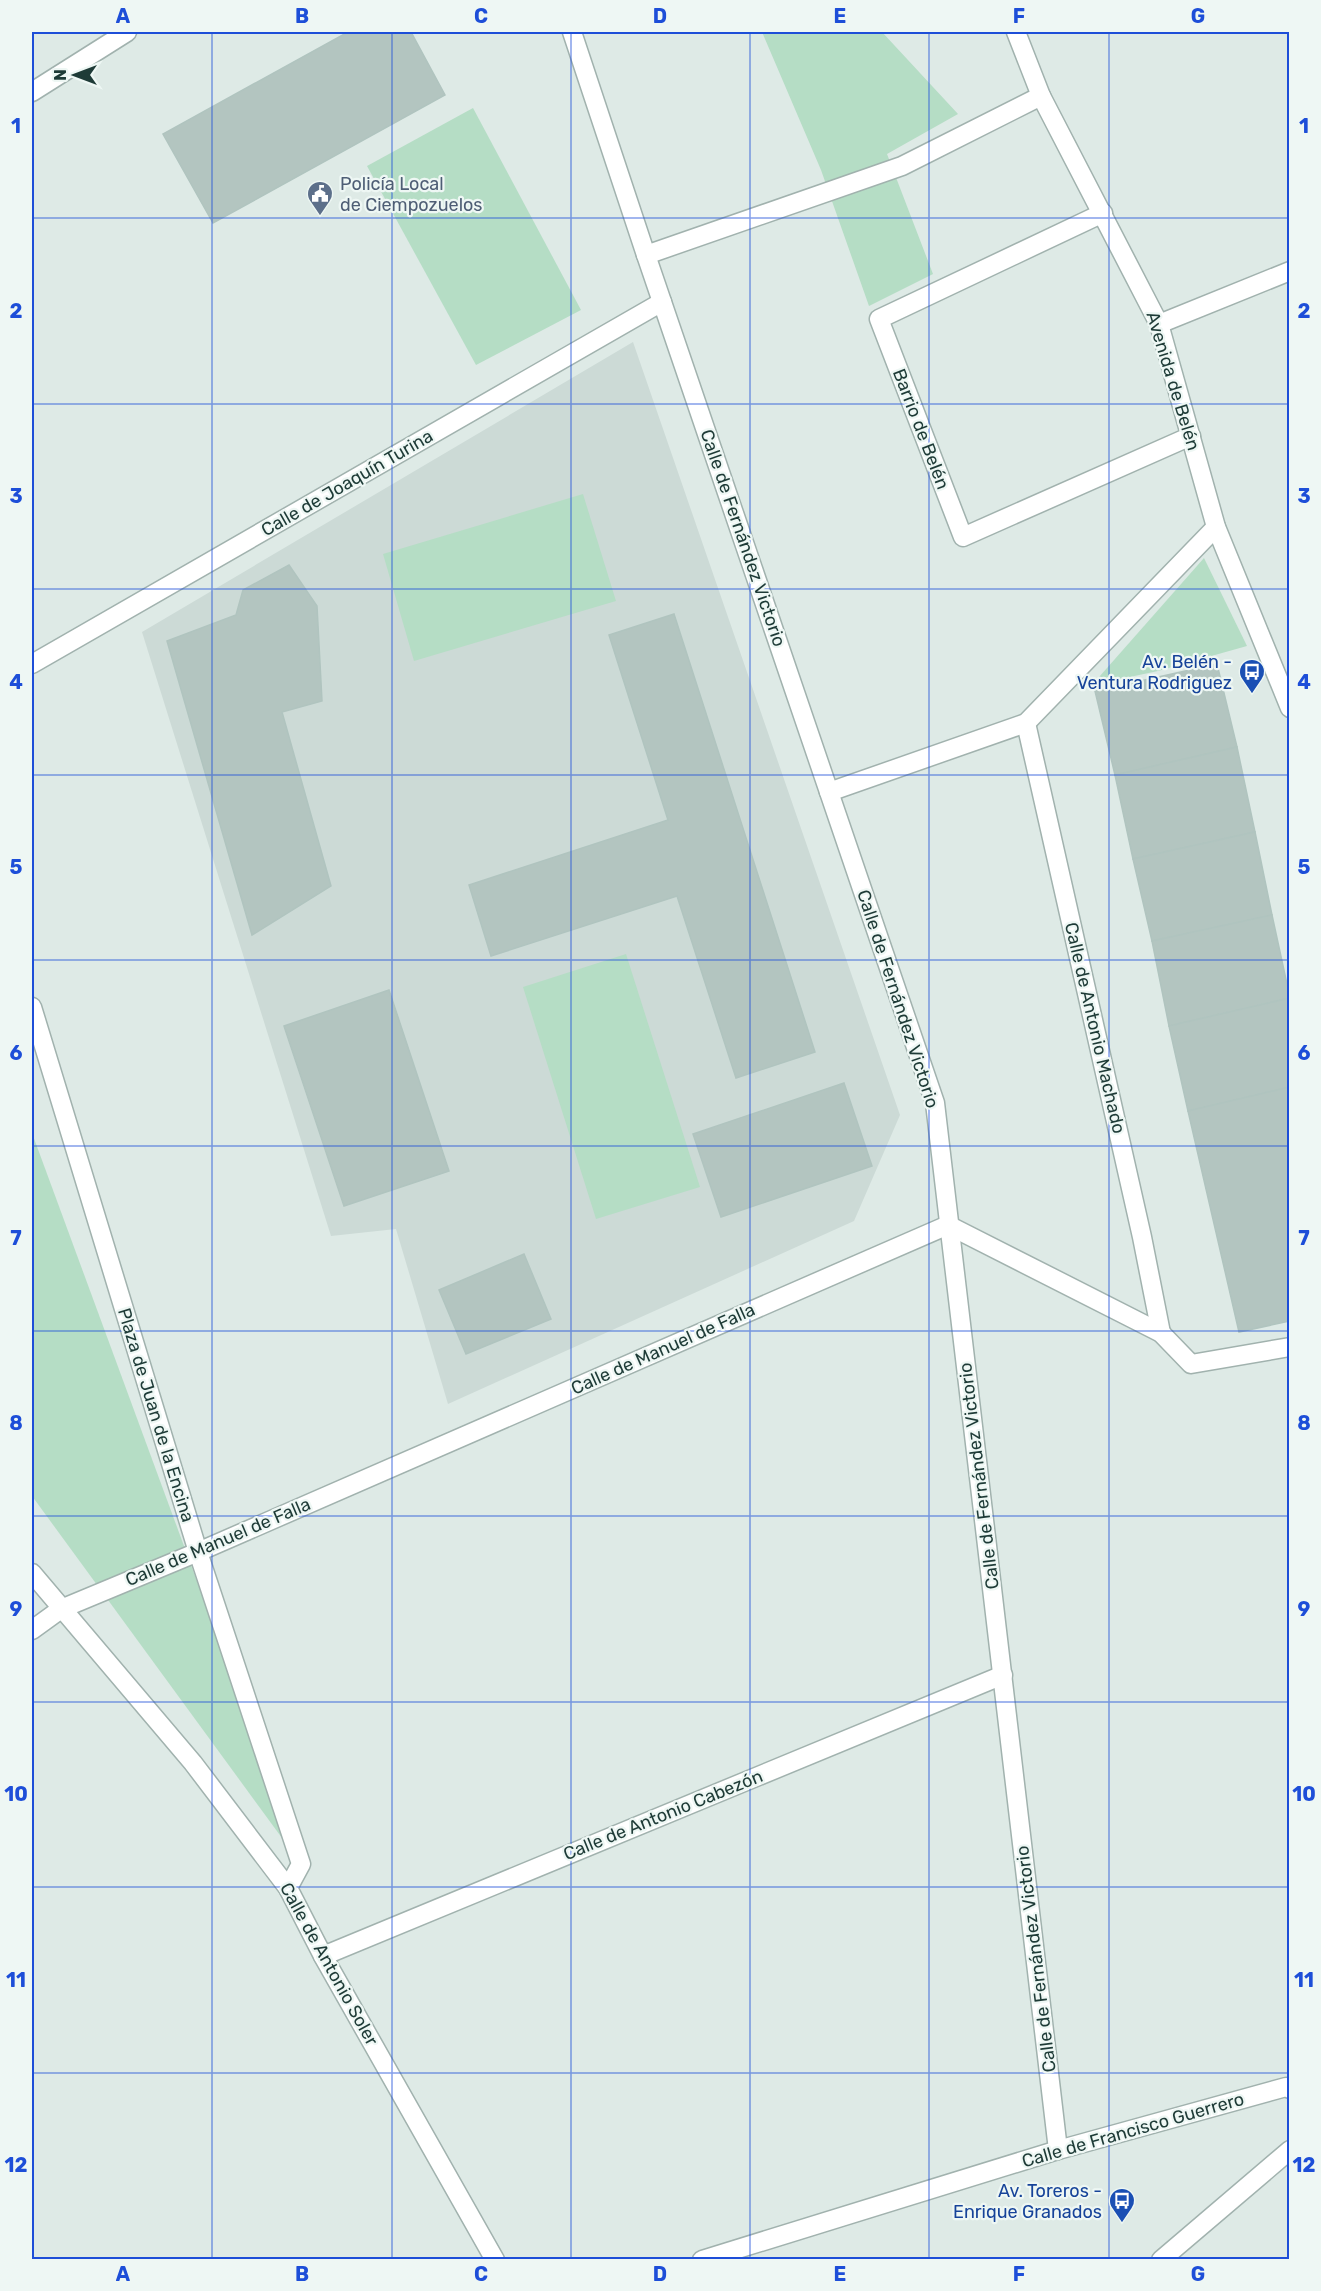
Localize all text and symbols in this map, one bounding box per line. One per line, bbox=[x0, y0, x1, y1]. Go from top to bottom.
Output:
text: A bbox=[116, 4, 131, 28]
text: B bbox=[295, 4, 309, 28]
text: C bbox=[474, 4, 488, 28]
text: D bbox=[653, 4, 667, 28]
text: E bbox=[834, 4, 846, 28]
text: F bbox=[1013, 4, 1025, 28]
text: G bbox=[1191, 4, 1205, 28]
north arrow bbox=[45, 45, 105, 105]
text: N bbox=[51, 69, 70, 81]
text: 1 bbox=[11, 114, 21, 138]
text: 1 bbox=[1299, 114, 1309, 138]
place label: Policía Local de Ciempozuelos bbox=[340, 173, 483, 216]
public building icon: Policía Local de Ciempozuelos bbox=[305, 179, 335, 217]
text: 2 bbox=[10, 299, 23, 323]
text: 2 bbox=[1298, 299, 1311, 323]
street label: Avenida de Belén bbox=[1141, 309, 1205, 453]
street label: Barrio de Belén bbox=[888, 366, 954, 492]
street label: Calle de Joaquín Turina bbox=[257, 425, 437, 541]
street label: Calle de Fernández Victorio bbox=[695, 427, 791, 649]
text: 3 bbox=[9, 484, 23, 508]
text: 3 bbox=[1297, 484, 1311, 508]
place label: Av. Belén - Ventura Rodriguez bbox=[1077, 651, 1232, 694]
bus stop icon: Av. Belén - Ventura Rodriguez bbox=[1237, 657, 1267, 695]
text: 4 bbox=[9, 670, 23, 694]
text: 4 bbox=[1297, 670, 1311, 694]
text: 5 bbox=[10, 855, 23, 879]
text: 5 bbox=[1298, 855, 1311, 879]
street label: Calle de Fernández Victorio bbox=[852, 887, 944, 1111]
street label: Calle de Antonio Machado bbox=[1060, 920, 1130, 1136]
text: 6 bbox=[9, 1041, 23, 1065]
text: 6 bbox=[1297, 1041, 1311, 1065]
text: 7 bbox=[10, 1226, 22, 1250]
text: 7 bbox=[1298, 1226, 1310, 1250]
street label: Calle de Manuel de Falla bbox=[568, 1298, 758, 1400]
street label: Plaza de Juan de la Encina bbox=[113, 1305, 199, 1525]
street label: Calle de Fernández Victorio bbox=[954, 1361, 1004, 1591]
text: 8 bbox=[9, 1411, 23, 1435]
text: 8 bbox=[1297, 1411, 1311, 1435]
street label: Calle de Manuel de Falla bbox=[122, 1493, 314, 1591]
text: 9 bbox=[10, 1597, 23, 1621]
text: 9 bbox=[1298, 1597, 1311, 1621]
street label: Calle de Antonio Cabezón bbox=[560, 1765, 766, 1865]
text: 10 bbox=[4, 1782, 28, 1806]
text: 10 bbox=[1292, 1782, 1316, 1806]
street label: Calle de Fernández Victorio bbox=[1011, 1844, 1061, 2074]
street label: Calle de Antonio Soler bbox=[275, 1879, 383, 2049]
text: 11 bbox=[6, 1968, 26, 1992]
text: 11 bbox=[1294, 1968, 1314, 1992]
street label: Calle de Francisco Guerrero bbox=[1019, 2088, 1247, 2172]
text: 12 bbox=[5, 2153, 27, 2177]
text: 12 bbox=[1293, 2153, 1315, 2177]
place label: Av. Toreros - Enrique Granados bbox=[953, 2180, 1102, 2223]
bus stop icon: Av. Toreros - Enrique Granados bbox=[1107, 2186, 1137, 2224]
text: A bbox=[116, 2262, 131, 2286]
text: B bbox=[295, 2262, 309, 2286]
text: C bbox=[474, 2262, 488, 2286]
text: D bbox=[653, 2262, 667, 2286]
text: E bbox=[834, 2262, 846, 2286]
text: F bbox=[1013, 2262, 1025, 2286]
text: G bbox=[1191, 2262, 1205, 2286]

